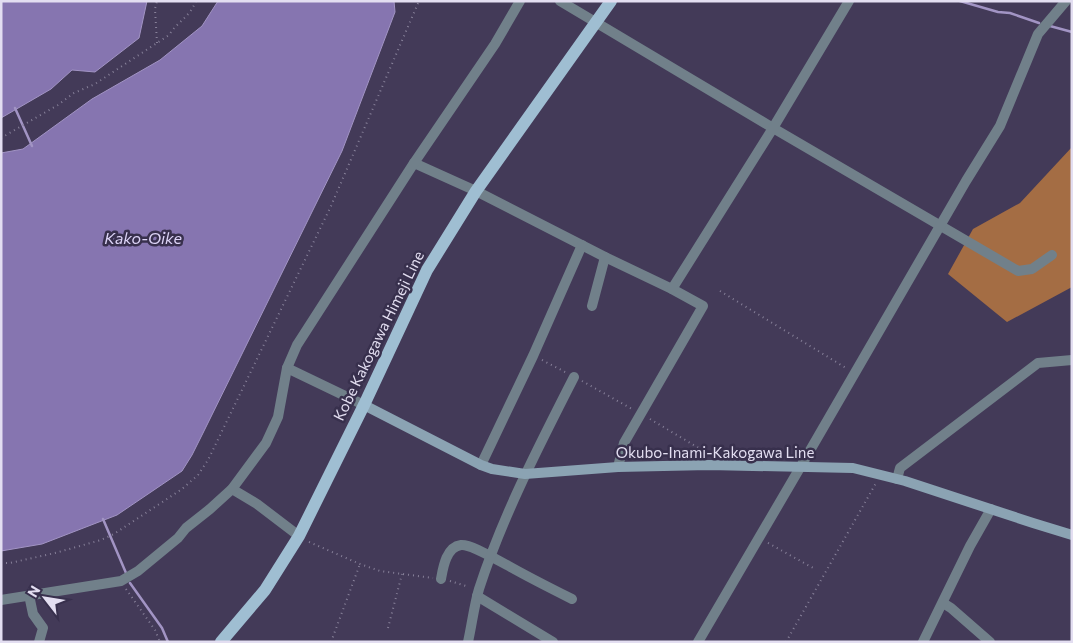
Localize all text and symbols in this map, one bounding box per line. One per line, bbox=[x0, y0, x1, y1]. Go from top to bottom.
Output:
water label: Kako-Oike bbox=[104, 228, 182, 247]
street label: Kobe Kakogawa Himeji Line bbox=[329, 248, 427, 423]
street label: Okubo-Inami-Kakogawa Line bbox=[616, 443, 814, 461]
north arrow bbox=[20, 573, 70, 623]
text: N bbox=[23, 582, 43, 600]

